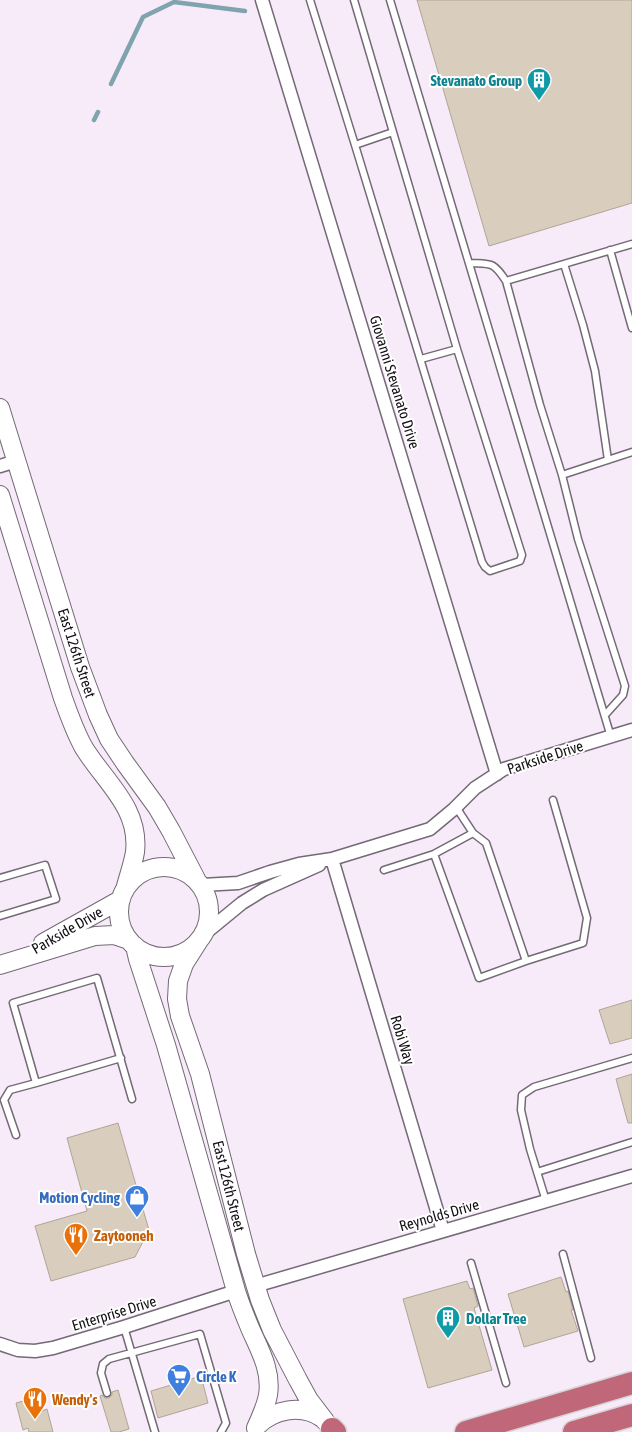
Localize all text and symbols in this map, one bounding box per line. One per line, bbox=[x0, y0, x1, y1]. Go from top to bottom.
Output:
building icon: Stevanato Group bbox=[526, 67, 552, 101]
place label: Stevanato Group bbox=[431, 72, 522, 89]
street label: Giovanni Stevanato Drive bbox=[367, 313, 423, 451]
street label: East 126th Street bbox=[55, 606, 99, 700]
street label: Parkside Drive bbox=[505, 737, 585, 777]
street label: Parkside Drive bbox=[29, 903, 106, 957]
street label: Robi Way bbox=[387, 1013, 419, 1067]
street label: East 126th Street bbox=[210, 1139, 248, 1233]
shop icon: Motion Cycling bbox=[124, 1184, 150, 1218]
place label: Motion Cycling bbox=[39, 1189, 121, 1206]
street label: Reynolds Drive bbox=[397, 1195, 481, 1234]
restaurant icon: Zaytooneh bbox=[63, 1222, 89, 1256]
place label: Zaytooneh bbox=[94, 1227, 154, 1244]
street label: Enterprise Drive bbox=[70, 1292, 158, 1334]
building icon: Dollar Tree bbox=[435, 1305, 461, 1339]
place label: Dollar Tree bbox=[466, 1310, 527, 1327]
supermarket icon: Circle K bbox=[166, 1363, 192, 1397]
place label: Circle K bbox=[196, 1368, 237, 1385]
restaurant icon: Wendy's bbox=[22, 1386, 48, 1420]
place label: Wendy's bbox=[51, 1391, 98, 1408]

